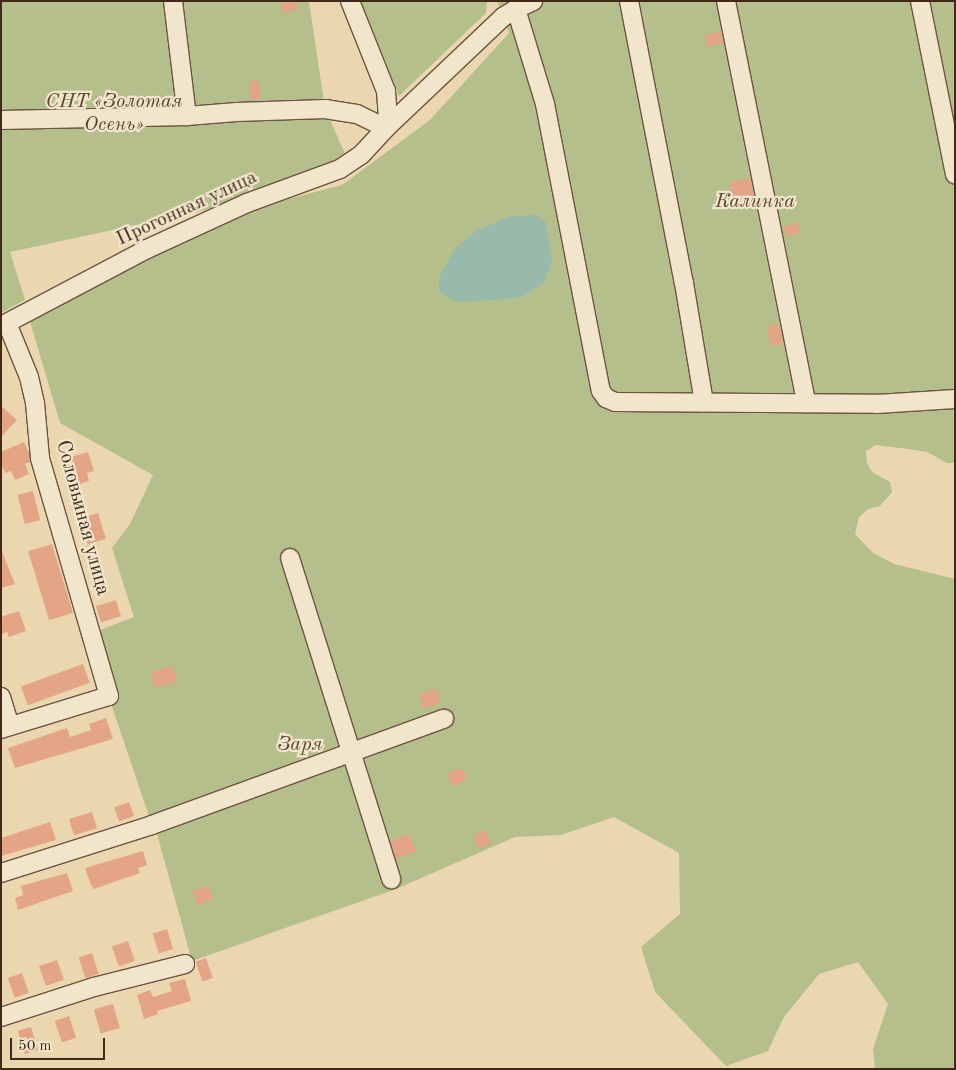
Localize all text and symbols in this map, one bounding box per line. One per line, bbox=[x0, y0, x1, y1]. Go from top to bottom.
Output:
park label: СНТ «Золотая Осень» bbox=[46, 91, 182, 138]
street label: Прогонная улица bbox=[113, 166, 261, 252]
park label: Калинка bbox=[715, 190, 795, 214]
street label: Соловьиная улица bbox=[50, 438, 114, 598]
park label: Заря bbox=[277, 733, 323, 757]
scale bar bbox=[12, 1028, 108, 1060]
text: 50 m bbox=[18, 1039, 52, 1054]

